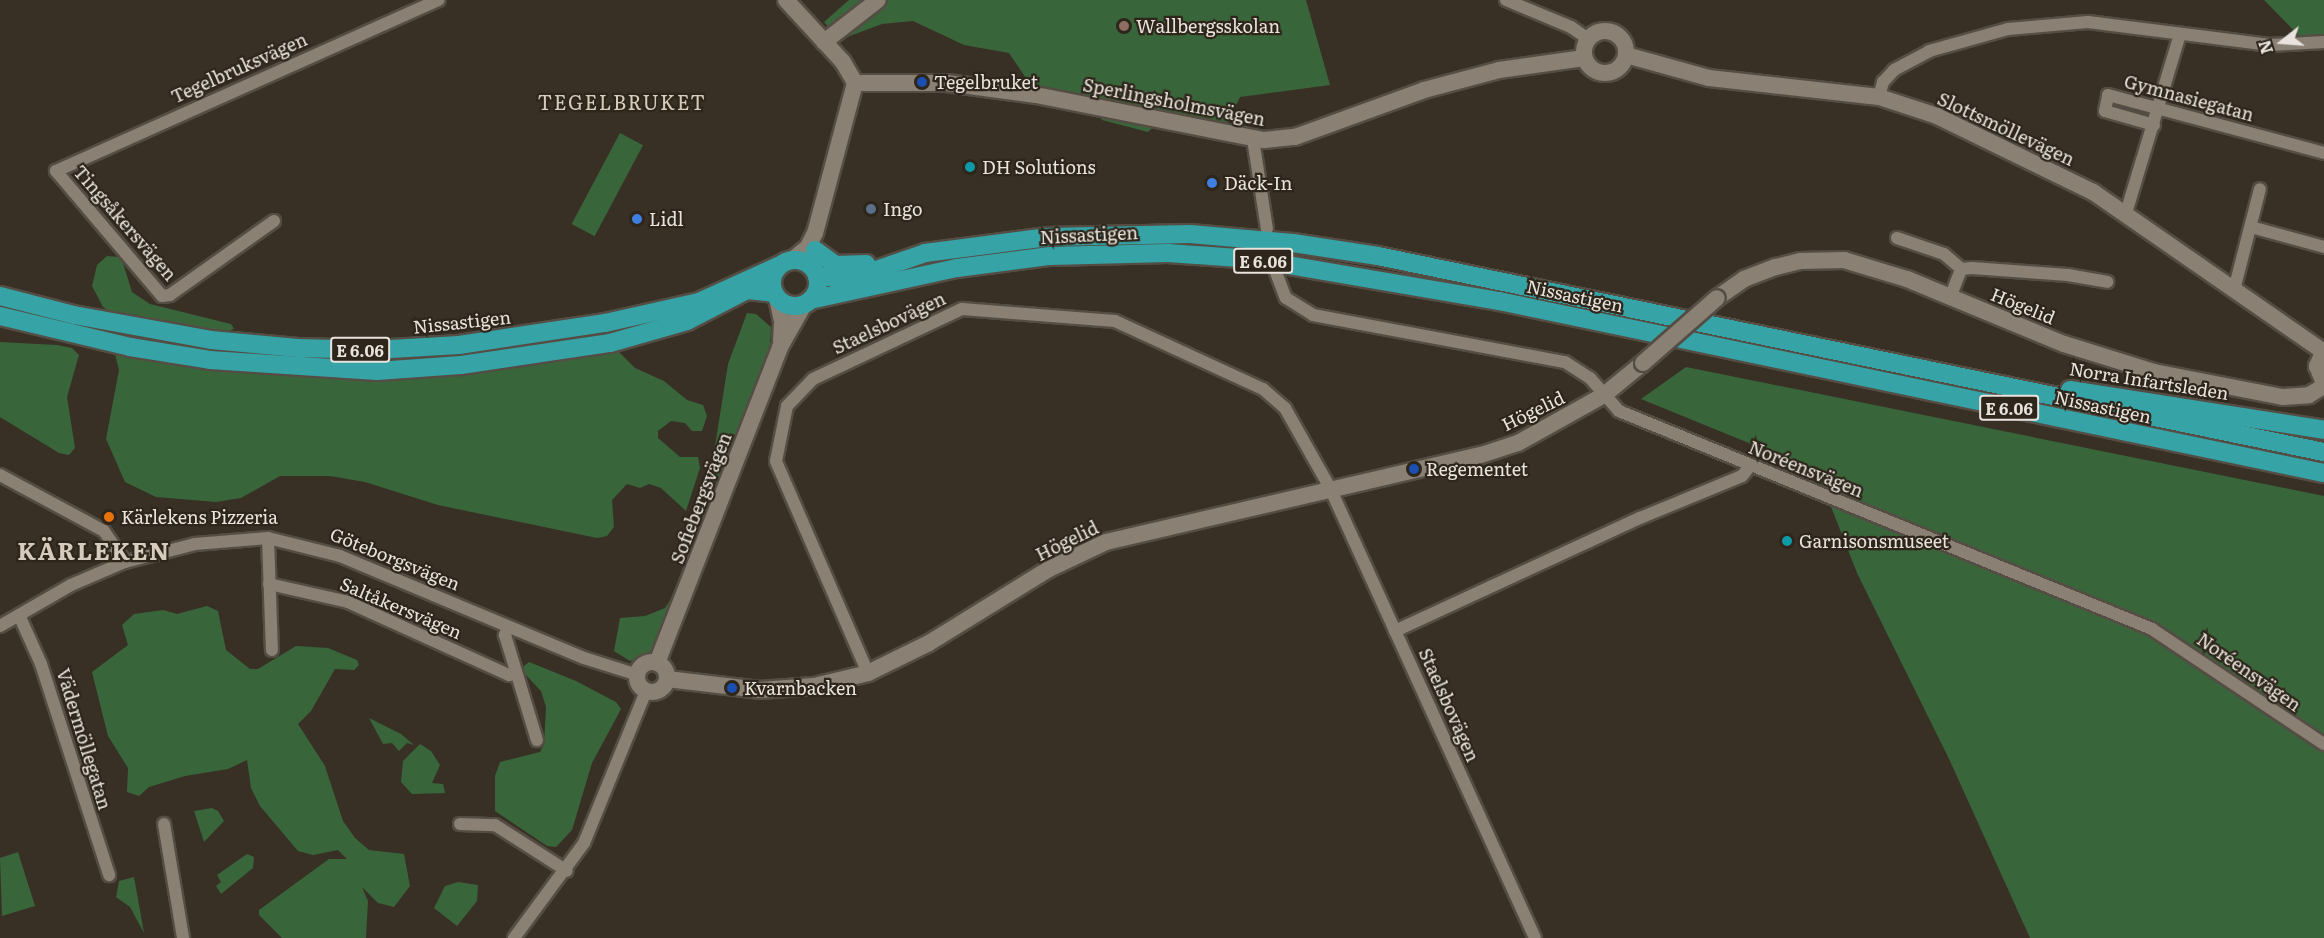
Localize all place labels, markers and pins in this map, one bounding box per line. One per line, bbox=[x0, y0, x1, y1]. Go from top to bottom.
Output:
place label: Wallbergsskolan bbox=[1136, 15, 1280, 37]
marker: Wallbergsskolan bbox=[1117, 19, 1131, 33]
place label: Tegelbruket bbox=[934, 71, 1038, 93]
marker: Tegelbruket bbox=[915, 75, 929, 89]
place label: DH Solutions bbox=[982, 156, 1096, 178]
marker: DH Solutions bbox=[963, 160, 977, 174]
place label: Däck-In bbox=[1224, 172, 1292, 194]
marker: Däck-In bbox=[1205, 176, 1219, 190]
place label: Ingo bbox=[883, 198, 923, 220]
marker: Ingo bbox=[864, 202, 878, 216]
place label: Lidl bbox=[649, 208, 684, 230]
marker: Lidl bbox=[630, 212, 644, 226]
place label: Regementet bbox=[1426, 458, 1528, 480]
marker: Regementet bbox=[1407, 462, 1421, 476]
place label: Kärlekens Pizzeria bbox=[121, 506, 278, 528]
marker: Kärlekens Pizzeria bbox=[102, 510, 116, 524]
place label: Garnisonsmuseet bbox=[1799, 530, 1949, 552]
marker: Garnisonsmuseet bbox=[1780, 534, 1794, 548]
place label: Kvarnbacken bbox=[744, 677, 857, 699]
marker: Kvarnbacken bbox=[725, 681, 739, 695]

